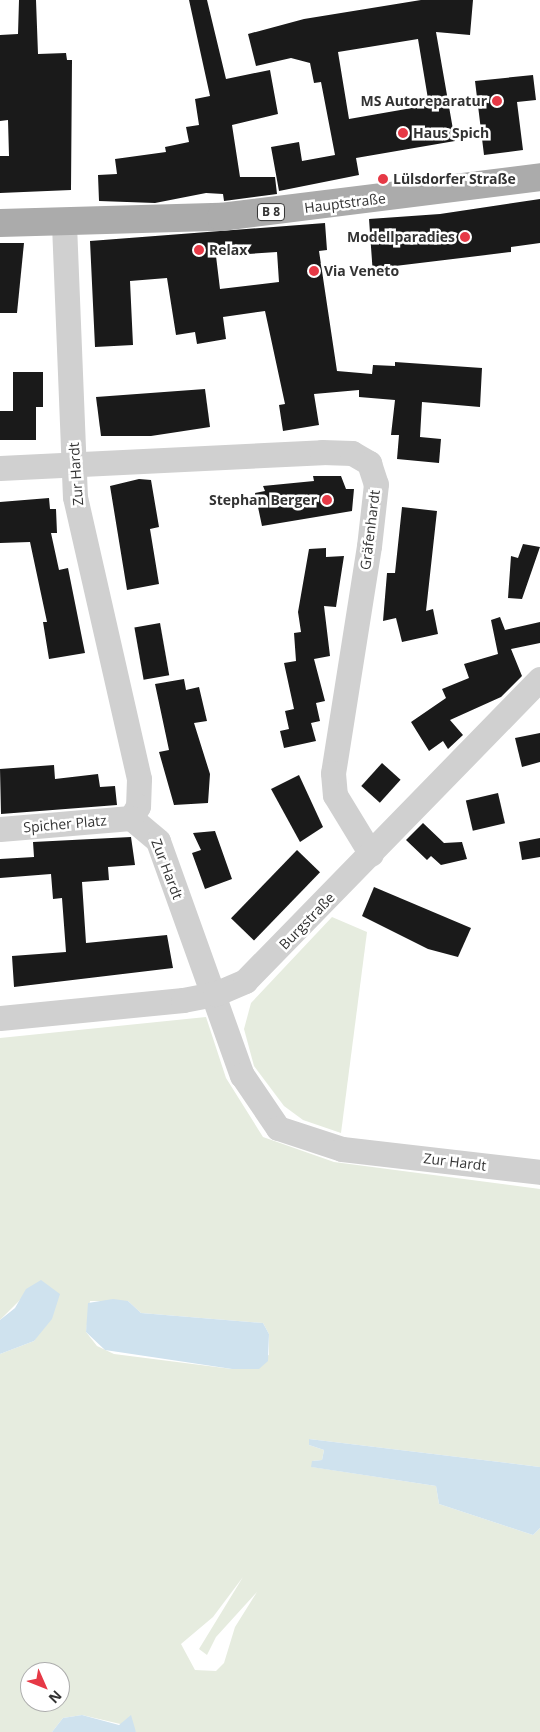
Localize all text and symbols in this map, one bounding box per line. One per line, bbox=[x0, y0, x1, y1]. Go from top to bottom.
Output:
place label: MS Autoreparatur bbox=[360, 93, 487, 109]
marker: MS Autoreparatur bbox=[491, 95, 503, 107]
place label: Haus Spich bbox=[413, 125, 489, 141]
marker: Haus Spich bbox=[397, 127, 409, 139]
place label: Lülsdorfer Straße bbox=[393, 171, 516, 187]
marker: Lülsdorfer Straße bbox=[377, 173, 389, 185]
street label: Hauptstraße bbox=[303, 190, 387, 216]
road number: B 8 bbox=[256, 202, 286, 222]
place label: Modellparadies bbox=[347, 229, 455, 245]
marker: Modellparadies bbox=[459, 231, 471, 243]
place label: Relax bbox=[209, 242, 247, 258]
marker: Relax bbox=[193, 244, 205, 256]
place label: Via Veneto bbox=[324, 263, 399, 279]
marker: Via Veneto bbox=[308, 265, 320, 277]
street label: Zur Hardt bbox=[65, 442, 87, 506]
street label: Gräfenhardt bbox=[357, 489, 383, 571]
place label: Stephan Berger bbox=[209, 492, 317, 508]
marker: Stephan Berger bbox=[321, 494, 333, 506]
street label: Spicher Platz bbox=[23, 812, 107, 836]
street label: Zur Hardt bbox=[148, 836, 186, 902]
street label: Burgstraße bbox=[276, 889, 338, 953]
street label: Zur Hardt bbox=[423, 1150, 487, 1174]
north arrow bbox=[20, 1662, 70, 1712]
text: N bbox=[45, 1686, 66, 1708]

